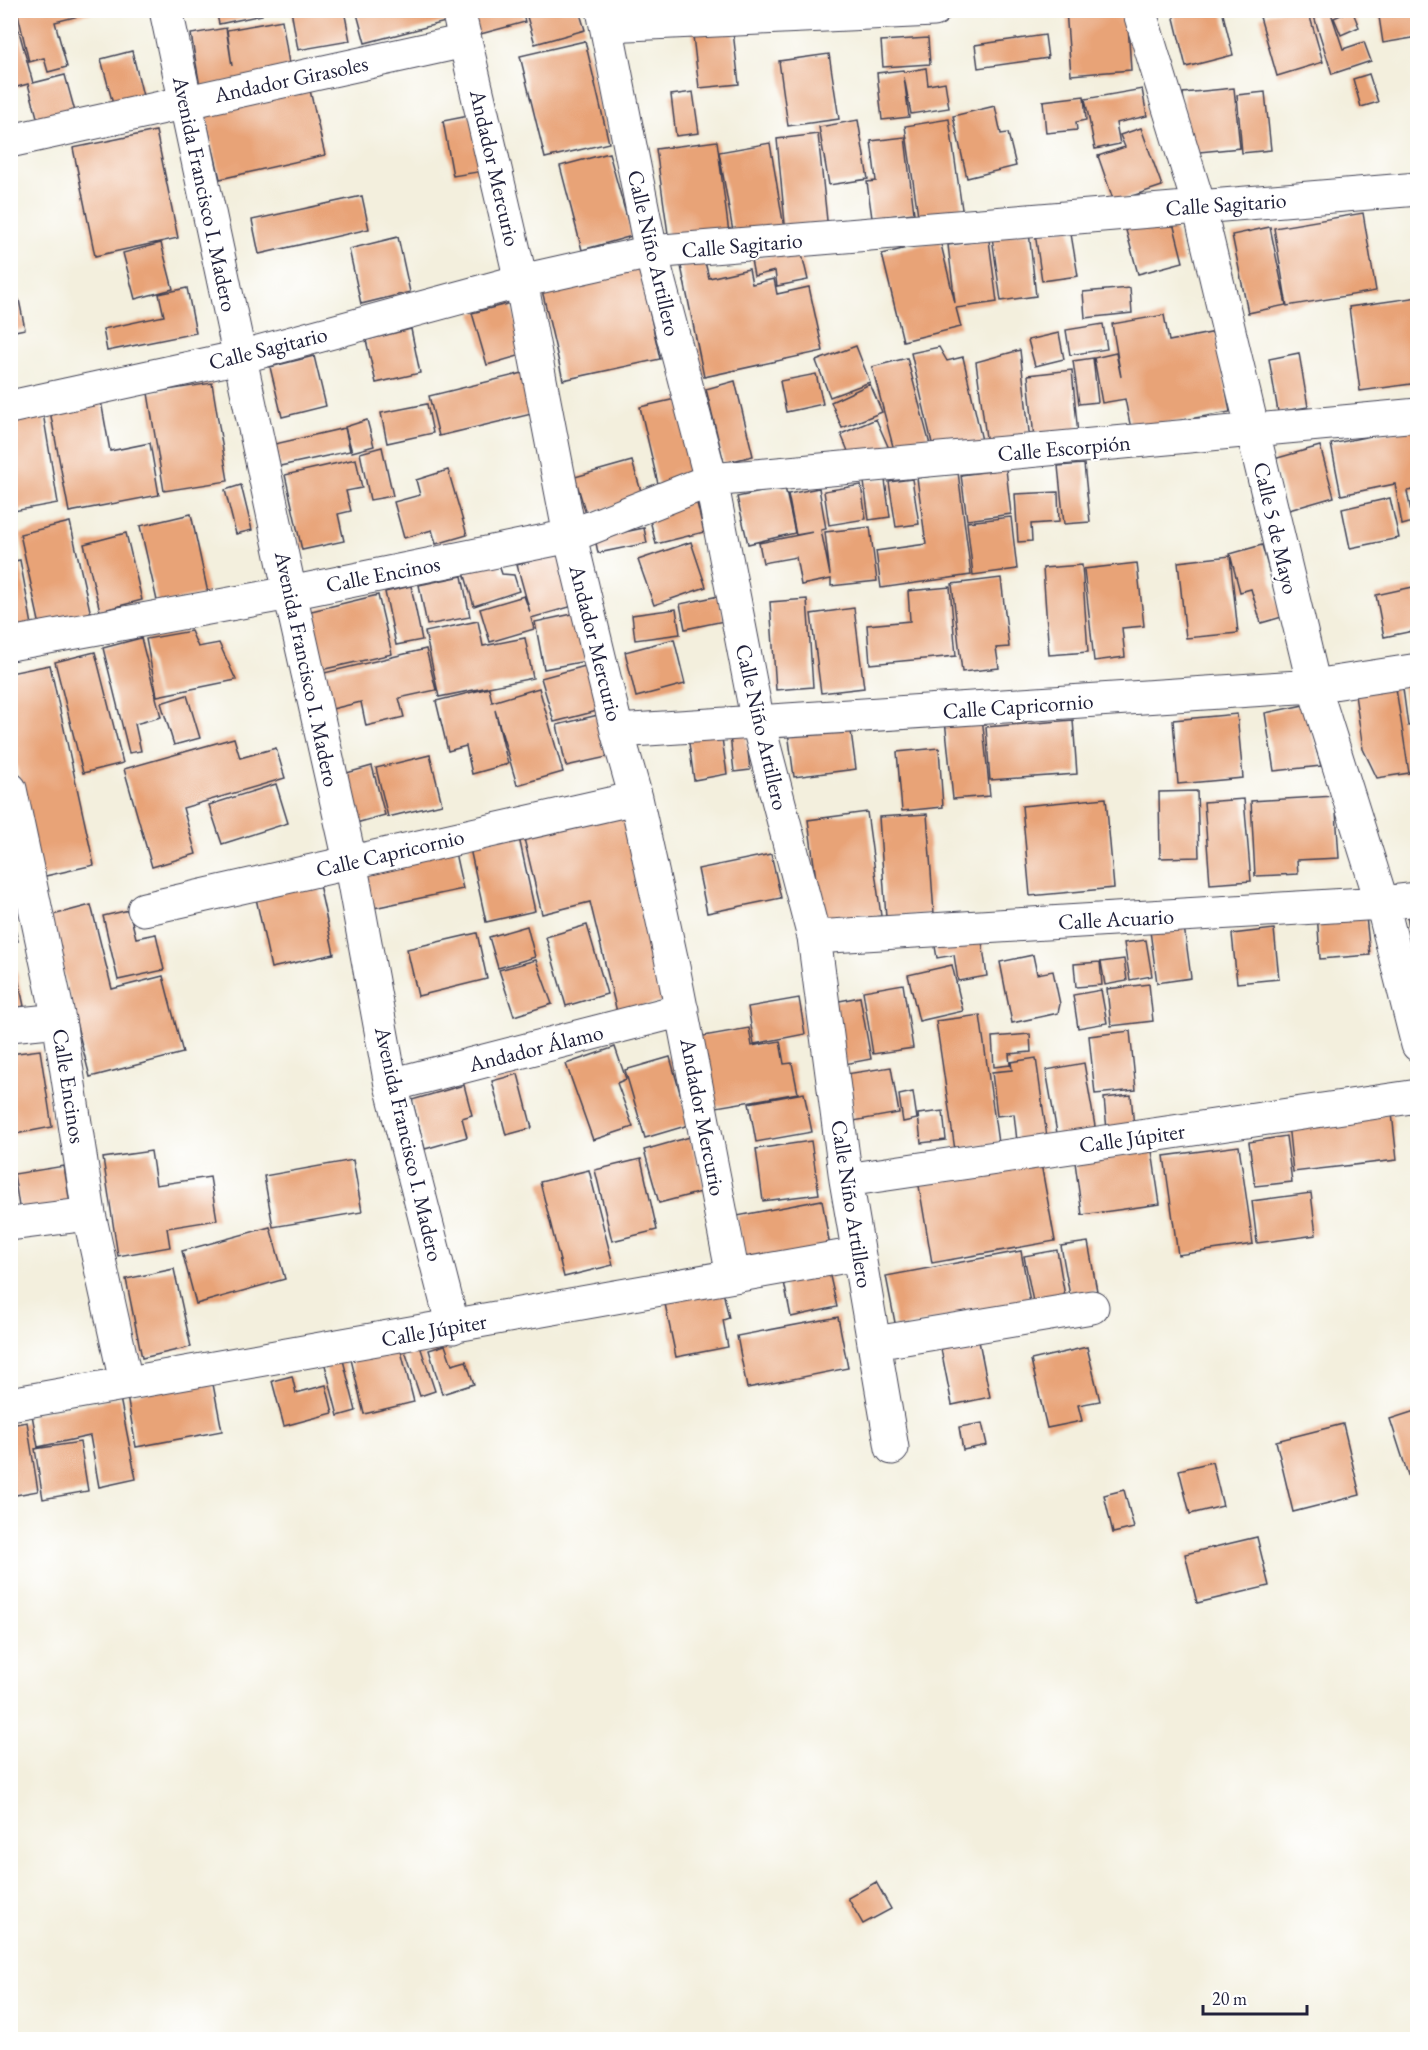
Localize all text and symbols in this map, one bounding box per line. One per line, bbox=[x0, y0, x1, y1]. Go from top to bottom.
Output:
street label: Andador Girasoles bbox=[210, 49, 371, 110]
street label: Avenida Francisco I. Madero bbox=[166, 73, 244, 314]
street label: Andador Mercurio bbox=[463, 86, 527, 249]
street label: Calle Niño Artillero bbox=[621, 167, 687, 339]
street label: Calle Sagitario bbox=[1165, 185, 1288, 223]
street label: Calle Sagitario bbox=[680, 225, 804, 265]
street label: Calle Sagitario bbox=[206, 319, 330, 377]
street label: Calle Escorpión bbox=[996, 428, 1132, 468]
street label: Calle 5 de Mayo bbox=[1247, 459, 1305, 597]
street label: Avenida Francisco I. Madero bbox=[268, 548, 346, 789]
street label: Calle Encinos bbox=[323, 549, 443, 599]
street label: Andador Mercurio bbox=[562, 561, 629, 724]
street label: Calle Niño Artillero bbox=[729, 641, 795, 813]
street label: Calle Capricornio bbox=[942, 686, 1095, 726]
street label: Calle Capricornio bbox=[313, 822, 467, 884]
street label: Calle Acuario bbox=[1057, 901, 1175, 937]
street label: Andador Álamo bbox=[465, 1017, 606, 1079]
street label: Avenida Francisco I. Madero bbox=[368, 1023, 450, 1264]
street label: Calle Encinos bbox=[46, 1026, 92, 1146]
street label: Andador Mercurio bbox=[673, 1035, 733, 1198]
street label: Calle Júpiter bbox=[1077, 1116, 1187, 1160]
street label: Calle Niño Artillero bbox=[824, 1118, 880, 1290]
street label: Calle Júpiter bbox=[379, 1306, 490, 1354]
scale bar bbox=[1203, 1978, 1306, 2016]
text: 20 m bbox=[1212, 1987, 1247, 2010]

